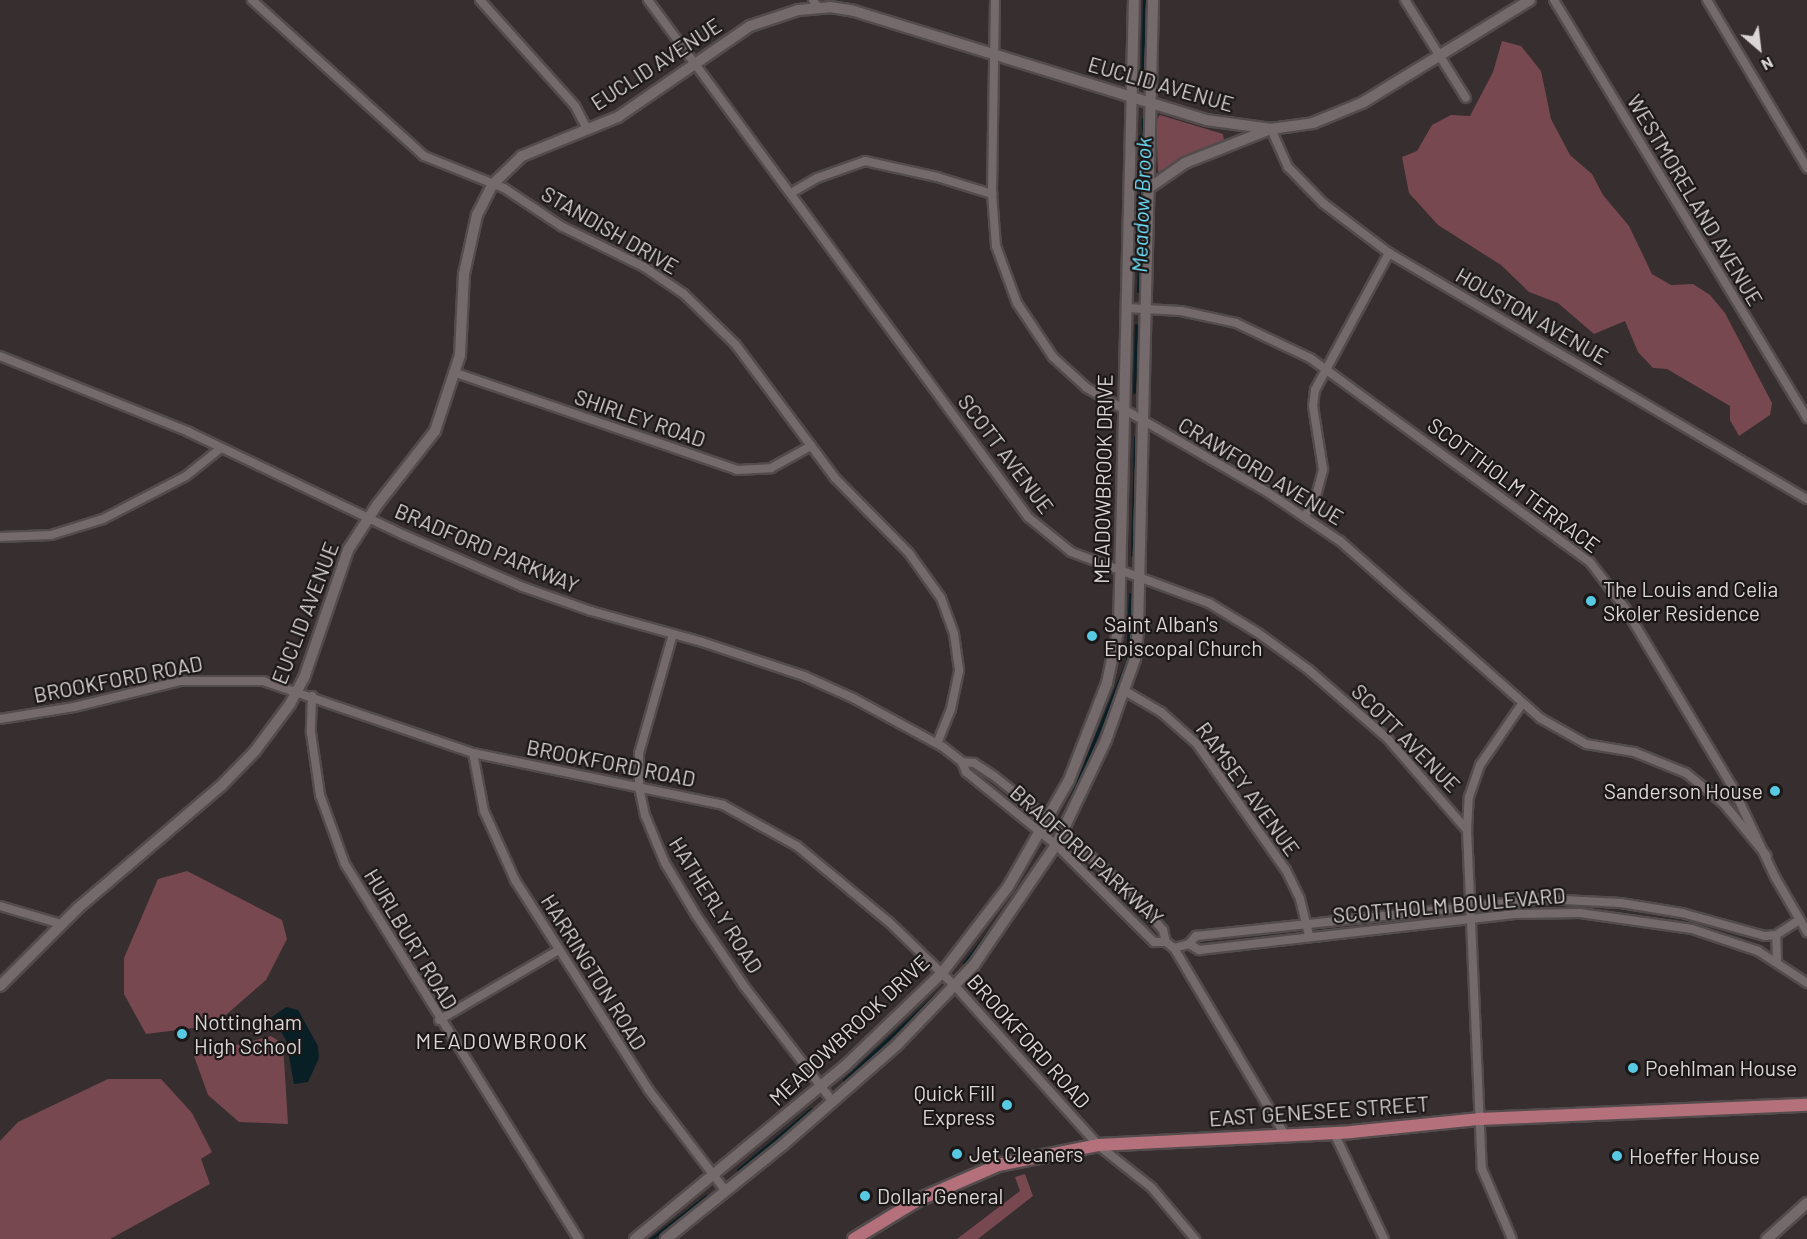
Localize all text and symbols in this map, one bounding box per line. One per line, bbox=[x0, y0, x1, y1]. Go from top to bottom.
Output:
street label: EUCLID AVENUE bbox=[586, 12, 726, 116]
north arrow bbox=[1729, 18, 1789, 78]
street label: EUCLID AVENUE bbox=[1085, 51, 1237, 117]
text: N bbox=[1759, 53, 1777, 75]
street label: WESTMORELAND AVENUE bbox=[1622, 90, 1768, 310]
water label: Meadow Brook bbox=[1125, 137, 1157, 273]
street label: STANDISH DRIVE bbox=[537, 181, 683, 279]
street label: HOUSTON AVENUE bbox=[1451, 262, 1613, 370]
street label: MEADOWBROOK DRIVE bbox=[1089, 374, 1117, 584]
street label: SHIRLEY ROAD bbox=[571, 384, 709, 452]
street label: SCOTT AVENUE bbox=[953, 389, 1059, 519]
street label: CRAWFORD AVENUE bbox=[1174, 412, 1348, 530]
street label: SCOTTHOLM TERRACE bbox=[1423, 412, 1605, 558]
street label: BRADFORD PARKWAY bbox=[391, 498, 583, 598]
street label: EUCLID AVENUE bbox=[266, 538, 344, 688]
place label: The Louis and Celia Skoler Residence bbox=[1603, 576, 1778, 626]
marker: The Louis and Celia Skoler Residence bbox=[1584, 594, 1598, 608]
place label: Saint Alban's Episcopal Church bbox=[1104, 611, 1263, 661]
marker: Saint Alban's Episcopal Church bbox=[1085, 629, 1099, 643]
street label: BROOKFORD ROAD bbox=[31, 650, 205, 708]
street label: SCOTT AVENUE bbox=[1347, 679, 1465, 797]
street label: RAMSEY AVENUE bbox=[1191, 717, 1305, 861]
street label: BROOKFORD ROAD bbox=[524, 734, 698, 792]
place label: Sanderson House bbox=[1604, 778, 1763, 804]
street label: BRADFORD PARKWAY bbox=[1005, 780, 1169, 930]
marker: Sanderson House bbox=[1768, 784, 1782, 798]
street label: HATHERLY ROAD bbox=[664, 832, 768, 978]
street label: HURLBURT ROAD bbox=[359, 864, 463, 1014]
street label: SCOTTHOLM BOULEVARD bbox=[1332, 882, 1566, 928]
street label: HARRINGTON ROAD bbox=[536, 890, 652, 1054]
street label: MEADOWBROOK DRIVE bbox=[764, 949, 934, 1111]
street label: BROOKFORD ROAD bbox=[962, 969, 1096, 1113]
place label: Nottingham High School bbox=[194, 1009, 302, 1059]
marker: Nottingham High School bbox=[175, 1027, 189, 1041]
district label: MEADOWBROOK bbox=[415, 1028, 589, 1054]
place label: Poehlman House bbox=[1645, 1055, 1797, 1081]
marker: Poehlman House bbox=[1626, 1061, 1640, 1075]
place label: Quick Fill Express bbox=[914, 1080, 995, 1130]
street label: EAST GENESEE STREET bbox=[1208, 1091, 1430, 1131]
marker: Quick Fill Express bbox=[1000, 1098, 1014, 1112]
place label: Jet Cleaners bbox=[969, 1141, 1083, 1167]
place label: Hoeffer House bbox=[1629, 1143, 1760, 1169]
marker: Jet Cleaners bbox=[950, 1147, 964, 1161]
marker: Hoeffer House bbox=[1610, 1149, 1624, 1163]
place label: Dollar General bbox=[877, 1183, 1003, 1209]
marker: Dollar General bbox=[858, 1189, 872, 1203]

